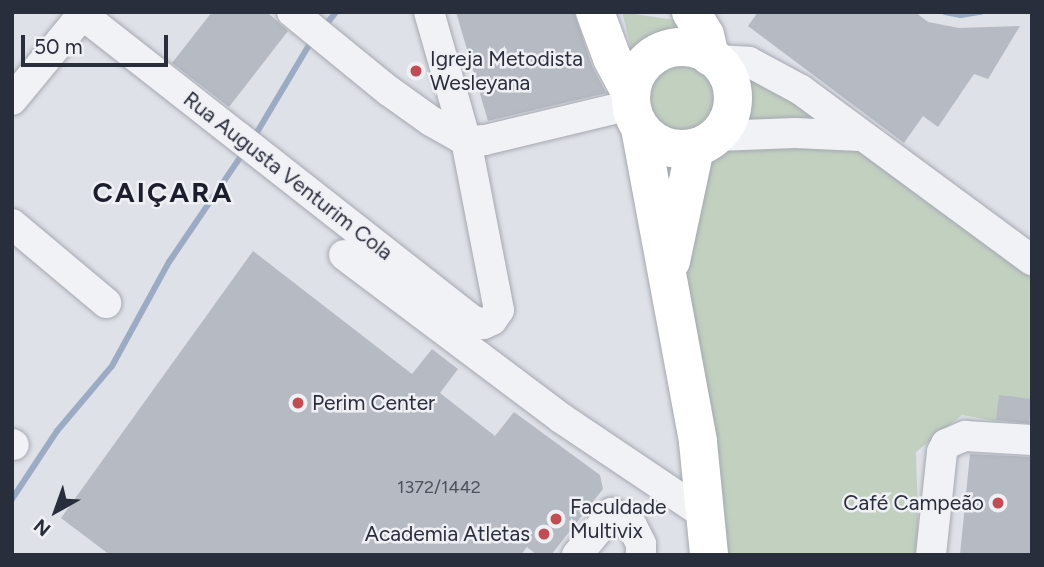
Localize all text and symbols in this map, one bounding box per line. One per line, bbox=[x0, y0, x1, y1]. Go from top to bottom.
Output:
scale bar bbox=[24, 21, 172, 65]
text: 50 m bbox=[34, 34, 83, 59]
place label: Igreja Metodista Wesleyana bbox=[430, 46, 583, 96]
marker: Igreja Metodista Wesleyana bbox=[408, 63, 424, 79]
street label: Rua Augusta Venturim Cola bbox=[178, 86, 398, 266]
district label: CAIÇARA bbox=[93, 175, 233, 209]
place label: Perim Center bbox=[312, 390, 435, 416]
marker: Perim Center bbox=[290, 395, 306, 411]
north arrow bbox=[21, 476, 91, 546]
house number: 1372/1442 bbox=[397, 476, 481, 498]
place label: Café Campeão bbox=[843, 490, 984, 516]
place label: Faculdade Multivix bbox=[570, 494, 666, 544]
marker: Café Campeão bbox=[990, 495, 1006, 511]
marker: Faculdade Multivix bbox=[548, 511, 564, 527]
text: N bbox=[29, 514, 55, 541]
place label: Academia Atletas bbox=[365, 521, 530, 547]
marker: Academia Atletas bbox=[536, 526, 552, 542]

